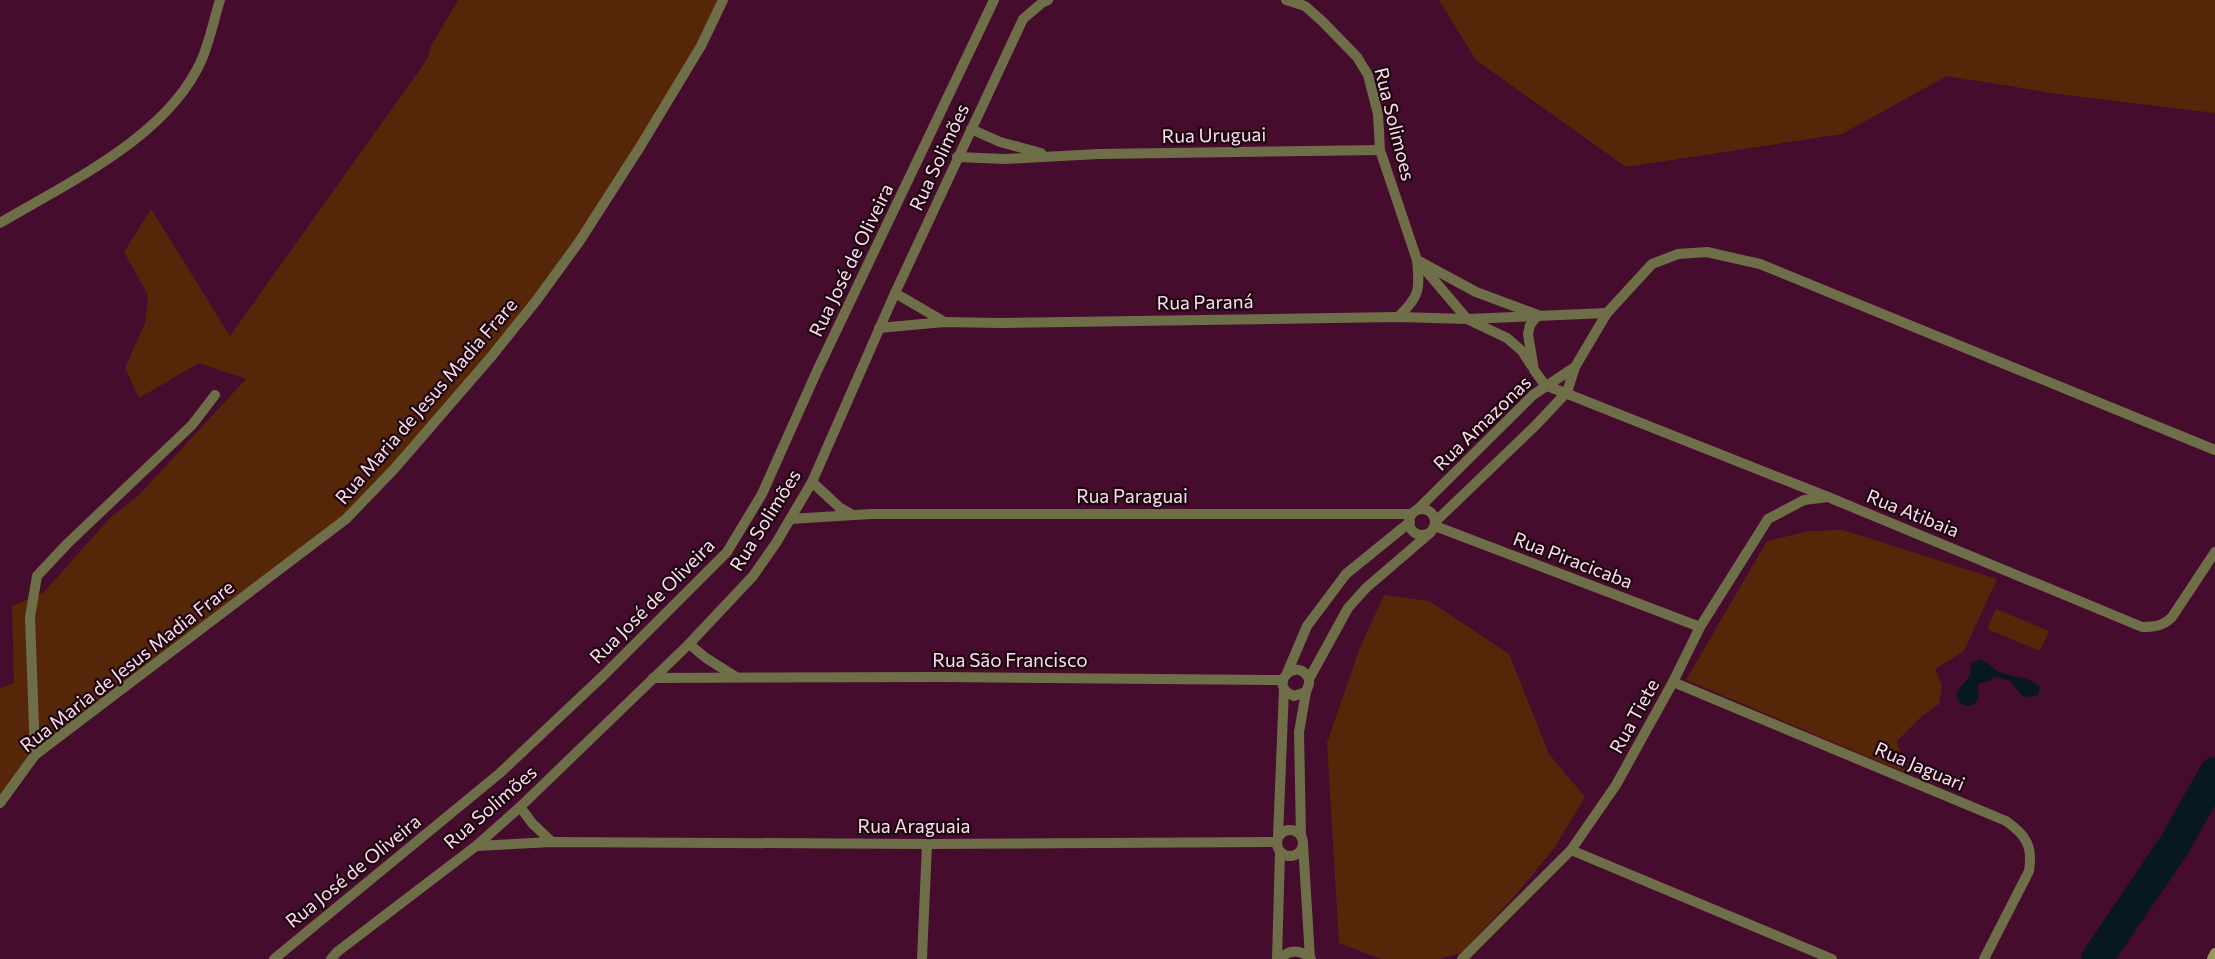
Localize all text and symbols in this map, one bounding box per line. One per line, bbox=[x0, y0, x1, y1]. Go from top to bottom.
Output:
street label: Rua Solimoes bbox=[1370, 65, 1421, 183]
street label: Rua Solimões bbox=[904, 100, 973, 214]
street label: Rua Uruguai bbox=[1161, 122, 1266, 147]
street label: Rua José de Oliveira bbox=[804, 180, 898, 340]
street label: Rua Paraná bbox=[1156, 289, 1254, 314]
street label: Rua Maria de Jesus Madia Frare bbox=[330, 293, 521, 508]
street label: Rua Amazonas bbox=[1428, 370, 1535, 475]
street label: Rua Solimões bbox=[724, 465, 805, 575]
street label: Rua Paraguai bbox=[1076, 484, 1188, 507]
street label: Rua Atibaia bbox=[1864, 484, 1963, 542]
street label: Rua Piracicaba bbox=[1510, 526, 1636, 593]
street label: Rua José de Oliveira bbox=[584, 533, 719, 668]
street label: Rua Maria de Jesus Madia Frare bbox=[15, 575, 238, 756]
street label: Rua São Francisco bbox=[932, 648, 1088, 671]
street label: Rua Tiete bbox=[1604, 675, 1663, 757]
street label: Rua Jaguari bbox=[1872, 736, 1969, 795]
street label: Rua Solimões bbox=[438, 760, 541, 853]
street label: Rua José de Oliveira bbox=[280, 809, 425, 932]
street label: Rua Araguaia bbox=[858, 814, 970, 837]

